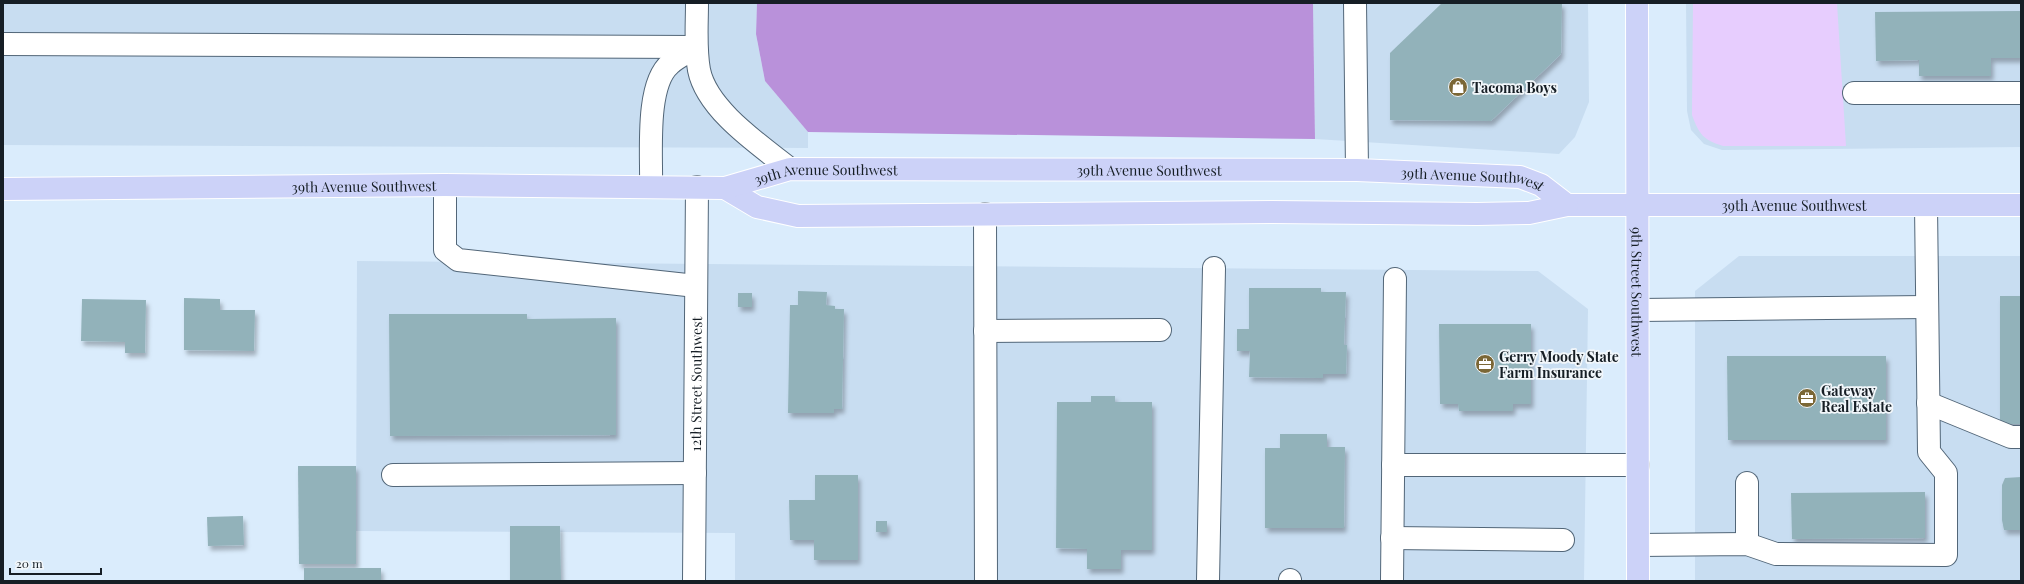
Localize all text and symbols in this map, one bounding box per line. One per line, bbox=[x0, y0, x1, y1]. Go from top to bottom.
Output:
shop icon: Tacoma Boys bbox=[1447, 76, 1469, 98]
place label: Tacoma Boys bbox=[1472, 78, 1557, 97]
street label: 39th Avenue Southwest bbox=[752, 159, 899, 189]
street label: 39th Avenue Southwest bbox=[1077, 160, 1223, 179]
street label: 39th Avenue Southwest bbox=[1400, 162, 1550, 195]
street label: 39th Avenue Southwest bbox=[291, 176, 438, 196]
street label: 39th Avenue Southwest bbox=[1721, 196, 1867, 215]
street label: 9th Street Southwest bbox=[1628, 227, 1647, 358]
street label: 12th Street Southwest bbox=[685, 315, 706, 452]
place label: Gerry Moody State Farm Insurance bbox=[1499, 347, 1619, 382]
office icon: Gerry Moody State Farm Insurance bbox=[1474, 353, 1496, 375]
place label: Gateway Real Estate bbox=[1821, 381, 1892, 416]
office icon: Gateway Real Estate bbox=[1796, 387, 1818, 409]
scale bar bbox=[10, 550, 101, 576]
text: 20 m bbox=[16, 555, 43, 571]

